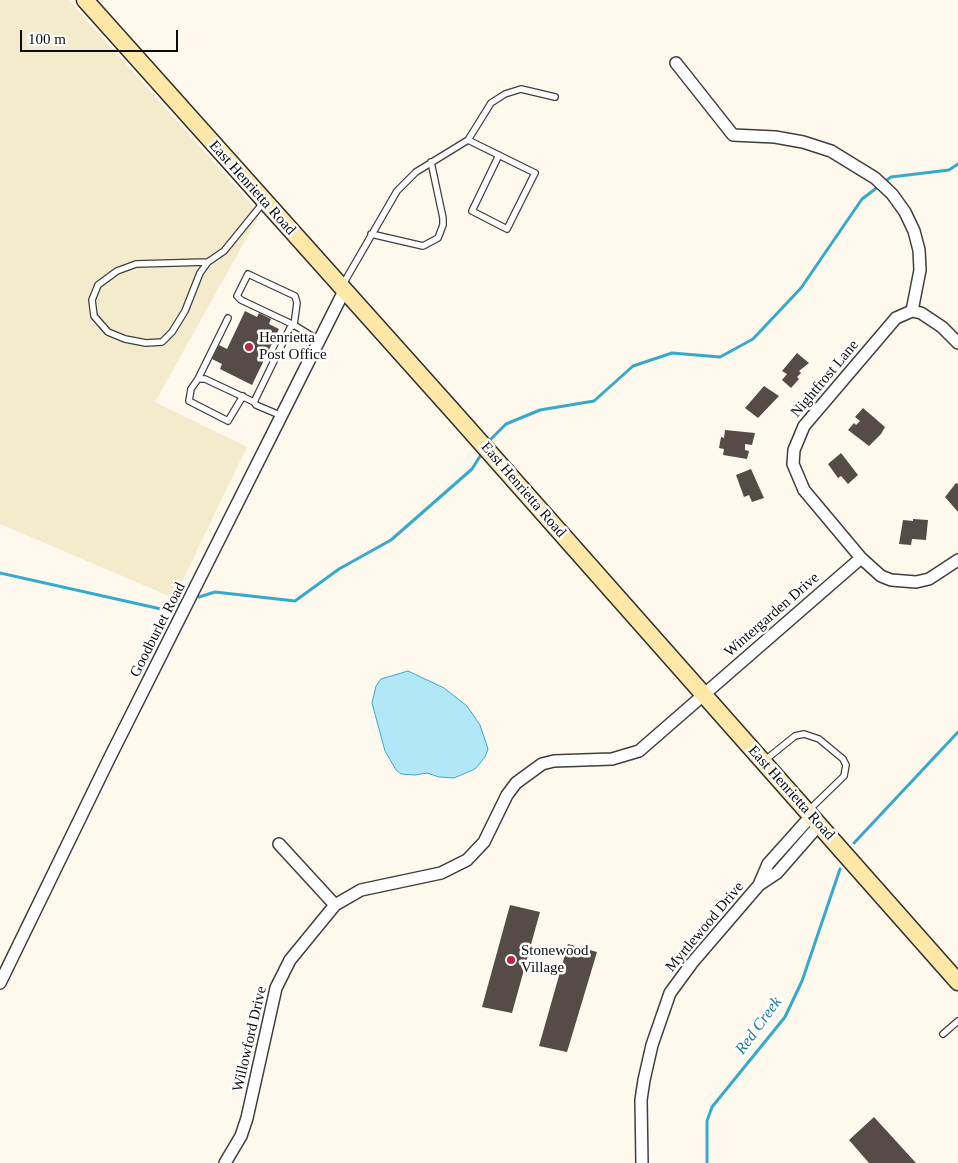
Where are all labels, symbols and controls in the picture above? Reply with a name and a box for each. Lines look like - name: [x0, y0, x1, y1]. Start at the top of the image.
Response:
- scale bar: [22, 20, 180, 52]
- text: 100 m: [28, 31, 66, 47]
- street label: East Henrietta Road: [205, 137, 299, 239]
- place label: Henrietta Post Office: [259, 329, 327, 364]
- street label: Nightfrost Lane: [787, 337, 863, 421]
- marker: Henrietta Post Office: [243, 341, 255, 353]
- street label: East Henrietta Road: [477, 439, 569, 541]
- street label: Wintergarden Drive: [721, 569, 823, 661]
- street label: Goodburlet Road: [126, 580, 190, 680]
- street label: East Henrietta Road: [744, 742, 838, 844]
- street label: Myrtlewood Drive: [662, 878, 748, 976]
- place label: Stonewood Village: [521, 942, 588, 977]
- marker: Stonewood Village: [505, 954, 517, 966]
- street label: Willowford Drive: [229, 985, 271, 1093]
- water label: Red Creek: [732, 993, 786, 1059]

